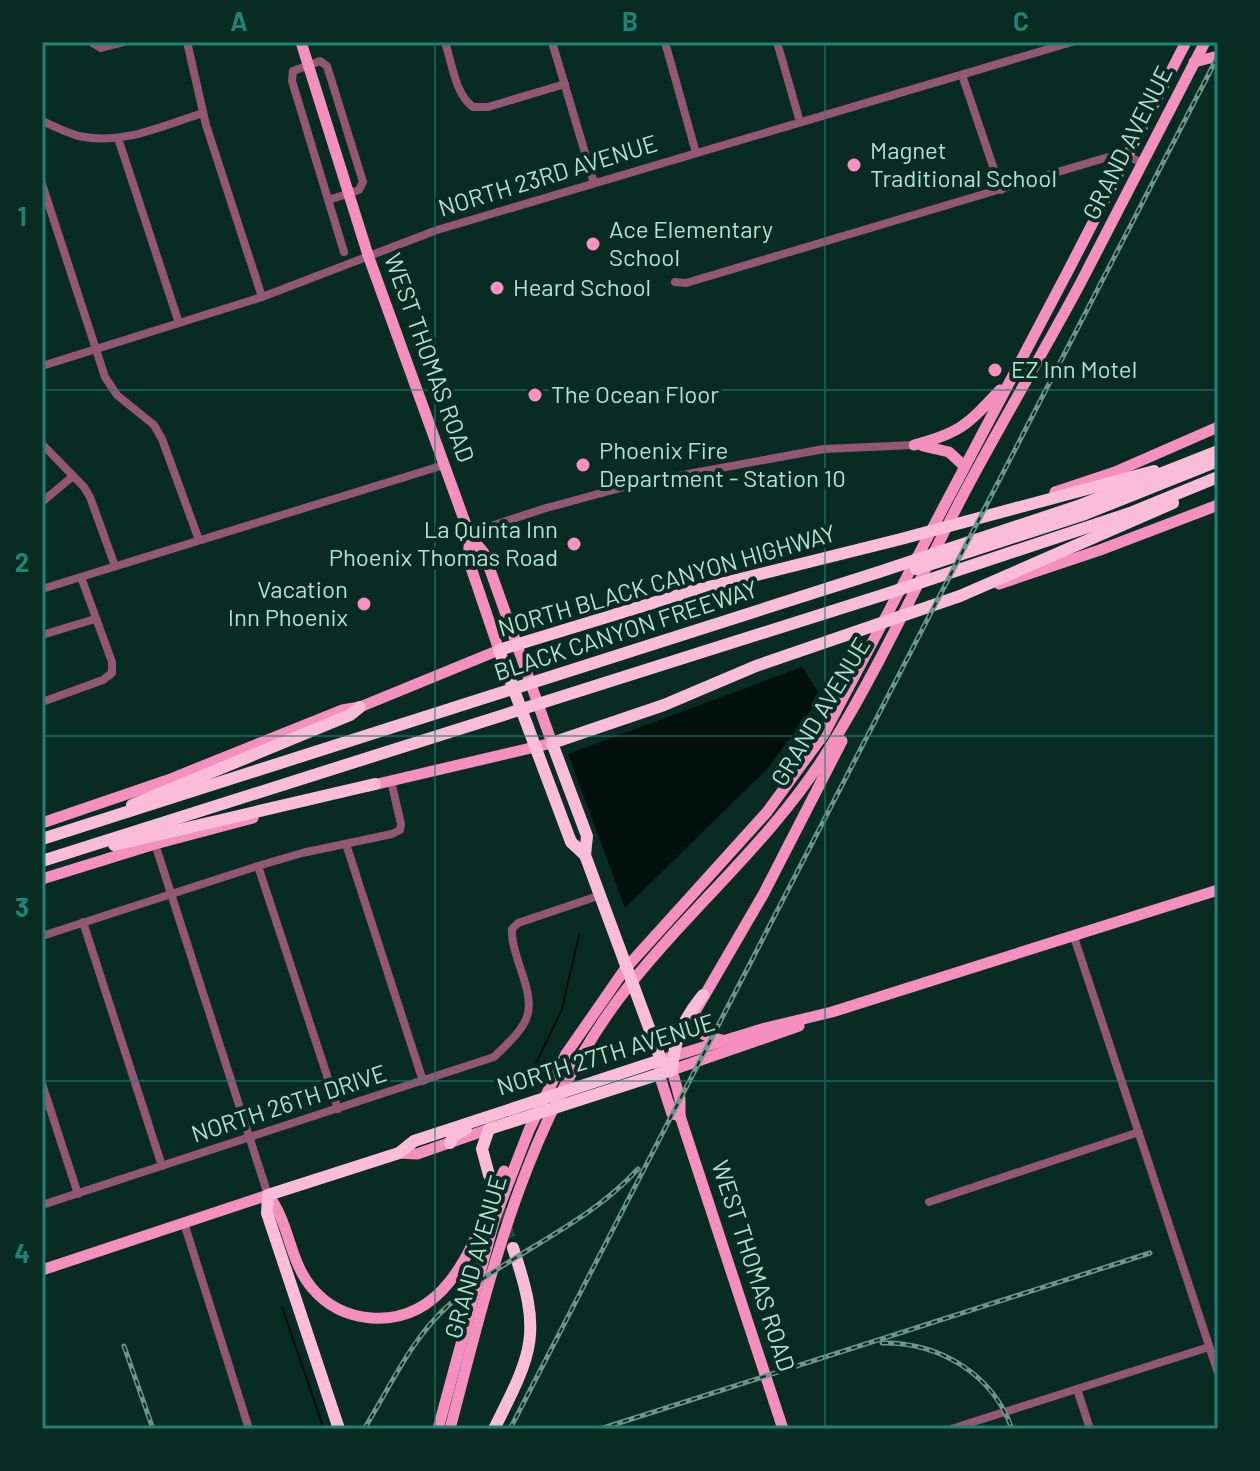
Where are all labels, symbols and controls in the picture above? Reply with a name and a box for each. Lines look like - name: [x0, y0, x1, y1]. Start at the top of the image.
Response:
- text: A: [230, 5, 248, 36]
- text: B: [622, 5, 638, 36]
- text: C: [1013, 5, 1029, 36]
- street label: GRAND AVENUE: [1076, 61, 1178, 224]
- street label: NORTH 23RD AVENUE: [435, 127, 661, 222]
- place label: Magnet Traditional School: [870, 135, 1057, 192]
- marker: Magnet Traditional School: [845, 156, 863, 174]
- text: 1: [17, 200, 27, 231]
- place label: Ace Elementary School: [609, 214, 773, 271]
- marker: Ace Elementary School: [584, 235, 602, 253]
- street label: WEST THOMAS ROAD: [379, 249, 482, 466]
- place label: Heard School: [513, 272, 651, 301]
- marker: Heard School: [488, 279, 506, 297]
- place label: EZ Inn Motel: [1011, 354, 1137, 383]
- marker: EZ Inn Motel: [986, 361, 1004, 379]
- place label: The Ocean Floor: [551, 379, 719, 408]
- marker: The Ocean Floor: [526, 386, 544, 404]
- place label: Phoenix Fire Department - Station 10: [599, 435, 846, 492]
- marker: Phoenix Fire Department - Station 10: [574, 456, 592, 474]
- place label: La Quinta Inn Phoenix Thomas Road: [329, 514, 558, 571]
- street label: NORTH BLACK CANYON HIGHWAY: [494, 517, 839, 642]
- marker: La Quinta Inn Phoenix Thomas Road: [565, 535, 583, 553]
- text: 2: [15, 546, 29, 577]
- street label: BLACK CANYON FREEWAY: [490, 573, 761, 686]
- place label: Vacation Inn Phoenix: [228, 574, 348, 631]
- marker: Vacation Inn Phoenix: [355, 595, 373, 613]
- street label: GRAND AVENUE: [764, 632, 876, 791]
- text: 3: [15, 891, 29, 922]
- street label: NORTH 27TH AVENUE: [493, 1007, 718, 1101]
- street label: NORTH 26TH DRIVE: [187, 1057, 390, 1148]
- street label: WEST THOMAS ROAD: [707, 1156, 802, 1375]
- street label: GRAND AVENUE: [437, 1172, 512, 1342]
- text: 4: [14, 1237, 30, 1268]

